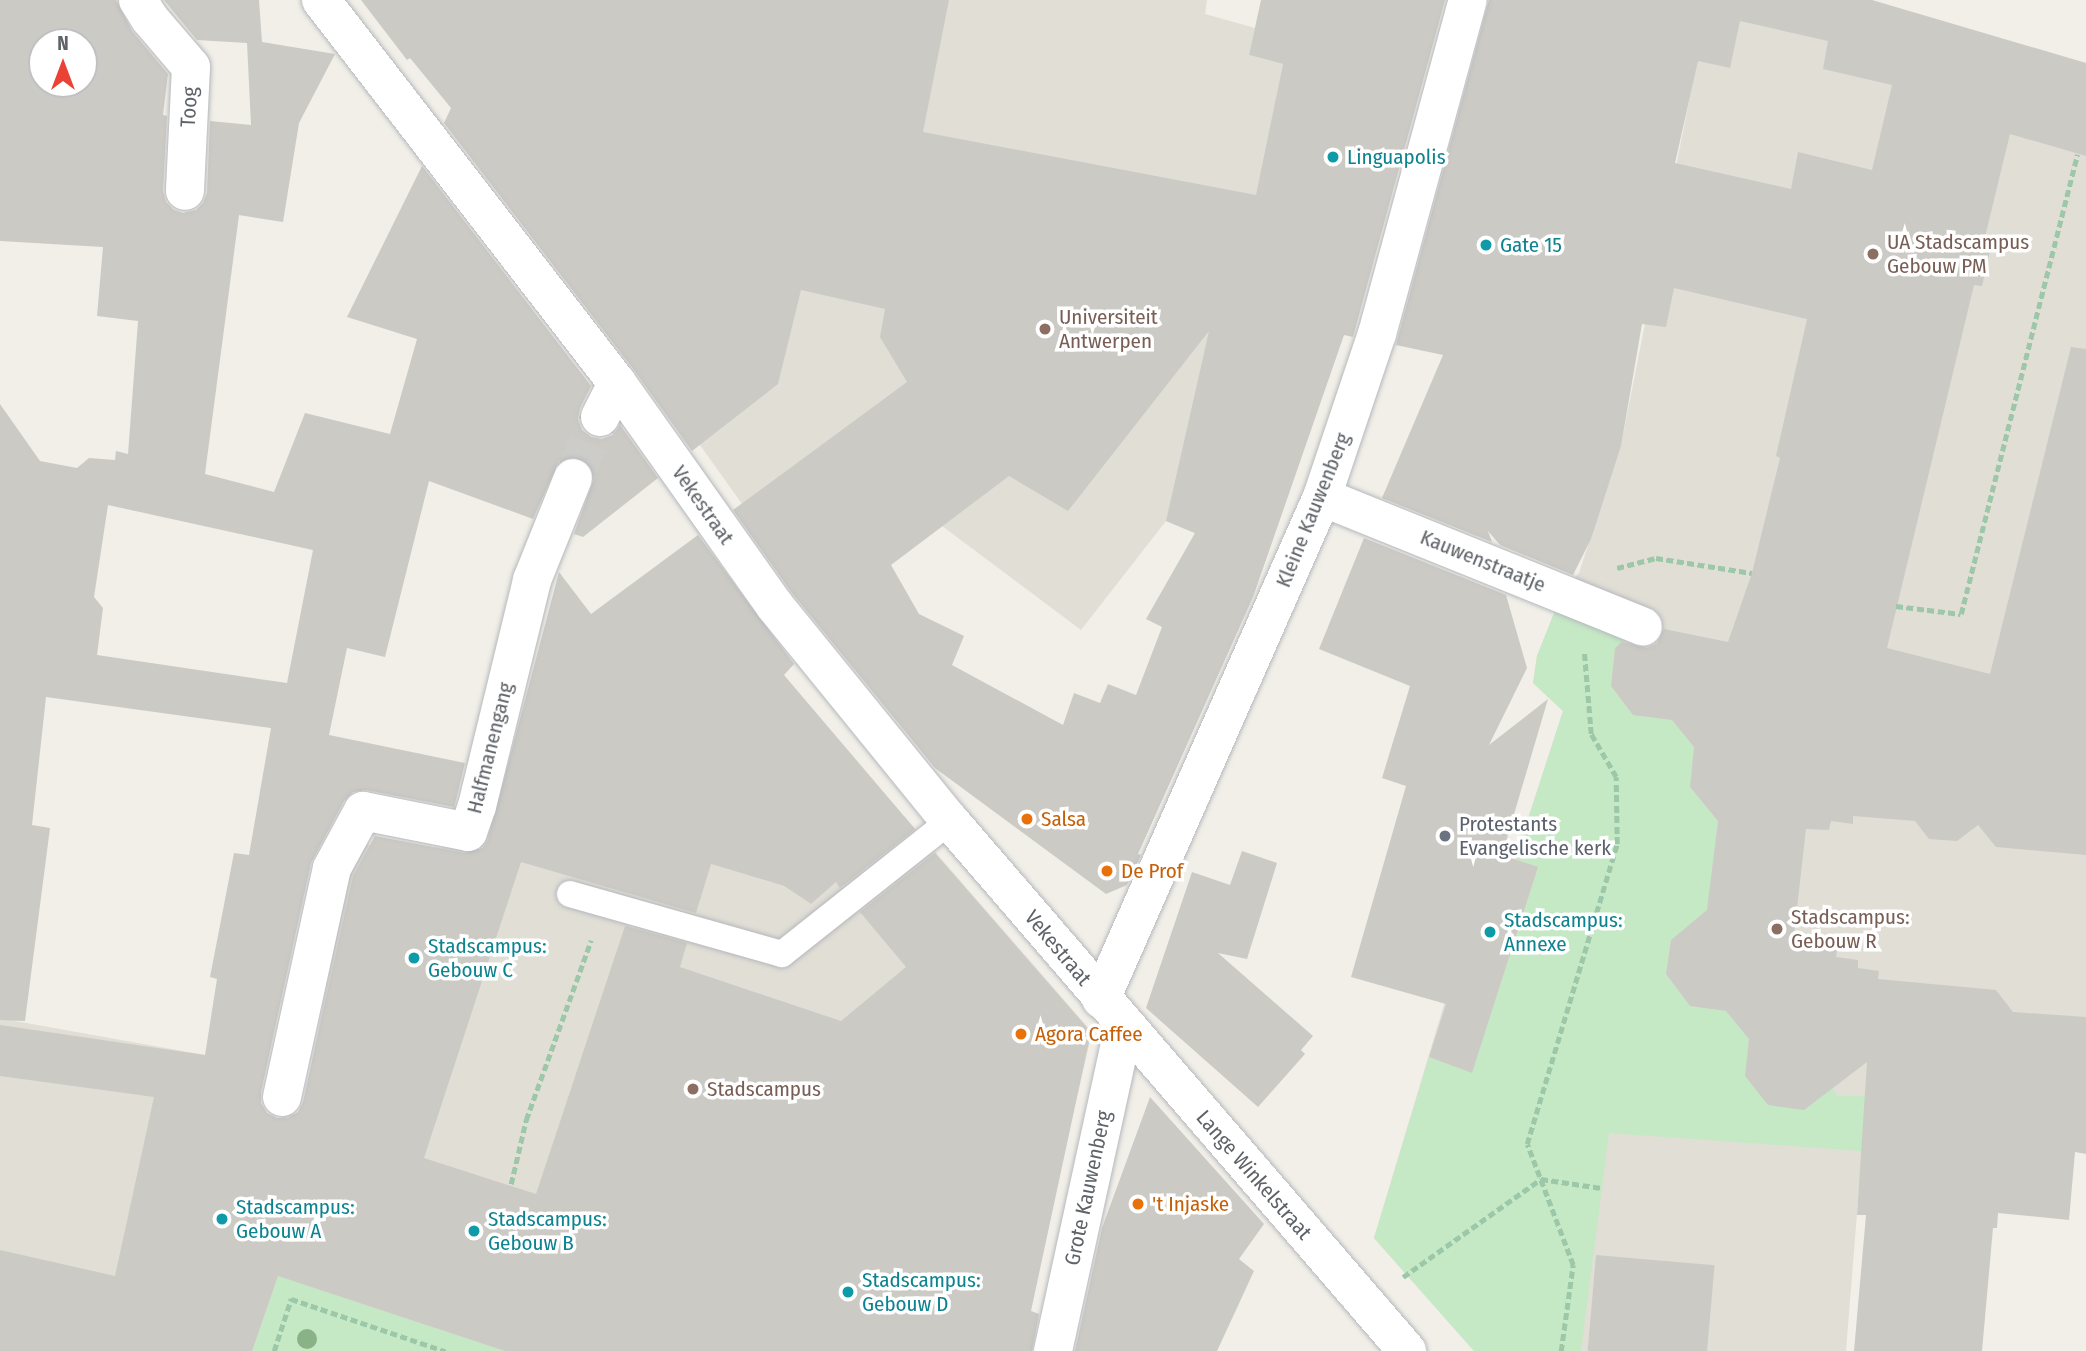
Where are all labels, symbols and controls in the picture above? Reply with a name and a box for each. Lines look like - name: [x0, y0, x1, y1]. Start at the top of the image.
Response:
- north arrow: [28, 28, 98, 98]
- text: N: [57, 32, 69, 55]
- street label: Toog: [175, 86, 203, 128]
- place label: Linguapolis: [1347, 144, 1446, 170]
- marker: Linguapolis: [1325, 149, 1341, 165]
- place label: UA Stadscampus Gebouw PM: [1887, 229, 2029, 279]
- place label: Gate 15: [1500, 232, 1562, 258]
- marker: Gate 15: [1478, 237, 1494, 253]
- marker: UA Stadscampus Gebouw PM: [1865, 246, 1881, 262]
- place label: Universiteit Antwerpen: [1059, 304, 1158, 354]
- marker: Universiteit Antwerpen: [1037, 321, 1053, 337]
- street label: Kleine Kauwenberg: [1271, 429, 1355, 591]
- street label: Vekestraat: [667, 461, 739, 549]
- street label: Kauwenstraatje: [1417, 524, 1549, 598]
- street label: Halfmanengang: [462, 680, 518, 816]
- place label: Salsa: [1041, 806, 1086, 832]
- marker: Salsa: [1019, 811, 1035, 827]
- place label: Protestants Evangelische kerk: [1459, 811, 1611, 861]
- marker: Protestants Evangelische kerk: [1437, 828, 1453, 844]
- place label: De Prof: [1121, 858, 1183, 884]
- marker: De Prof: [1099, 863, 1115, 879]
- place label: Stadscampus: Gebouw R: [1791, 904, 1909, 954]
- street label: Vekestraat: [1019, 905, 1097, 991]
- place label: Stadscampus: Annexe: [1504, 907, 1622, 957]
- marker: Stadscampus: Gebouw R: [1769, 921, 1785, 937]
- marker: Stadscampus: Annexe: [1482, 924, 1498, 940]
- place label: Stadscampus: Gebouw C: [428, 933, 546, 983]
- marker: Stadscampus: Gebouw C: [406, 950, 422, 966]
- place label: Agora Caffee: [1035, 1021, 1143, 1047]
- marker: Agora Caffee: [1013, 1026, 1029, 1042]
- place label: Stadscampus: [707, 1076, 821, 1102]
- marker: Stadscampus: [685, 1081, 701, 1097]
- street label: Lange Winkelstraat: [1191, 1105, 1317, 1245]
- street label: Grote Kauwenberg: [1059, 1108, 1117, 1268]
- place label: 't Injaske: [1152, 1191, 1229, 1217]
- place label: Stadscampus: Gebouw A: [236, 1194, 354, 1244]
- marker: 't Injaske: [1130, 1196, 1146, 1212]
- place label: Stadscampus: Gebouw B: [488, 1206, 606, 1256]
- marker: Stadscampus: Gebouw A: [214, 1211, 230, 1227]
- marker: Stadscampus: Gebouw B: [466, 1223, 482, 1239]
- place label: Stadscampus: Gebouw D: [862, 1267, 980, 1317]
- marker: Stadscampus: Gebouw D: [840, 1284, 856, 1300]

